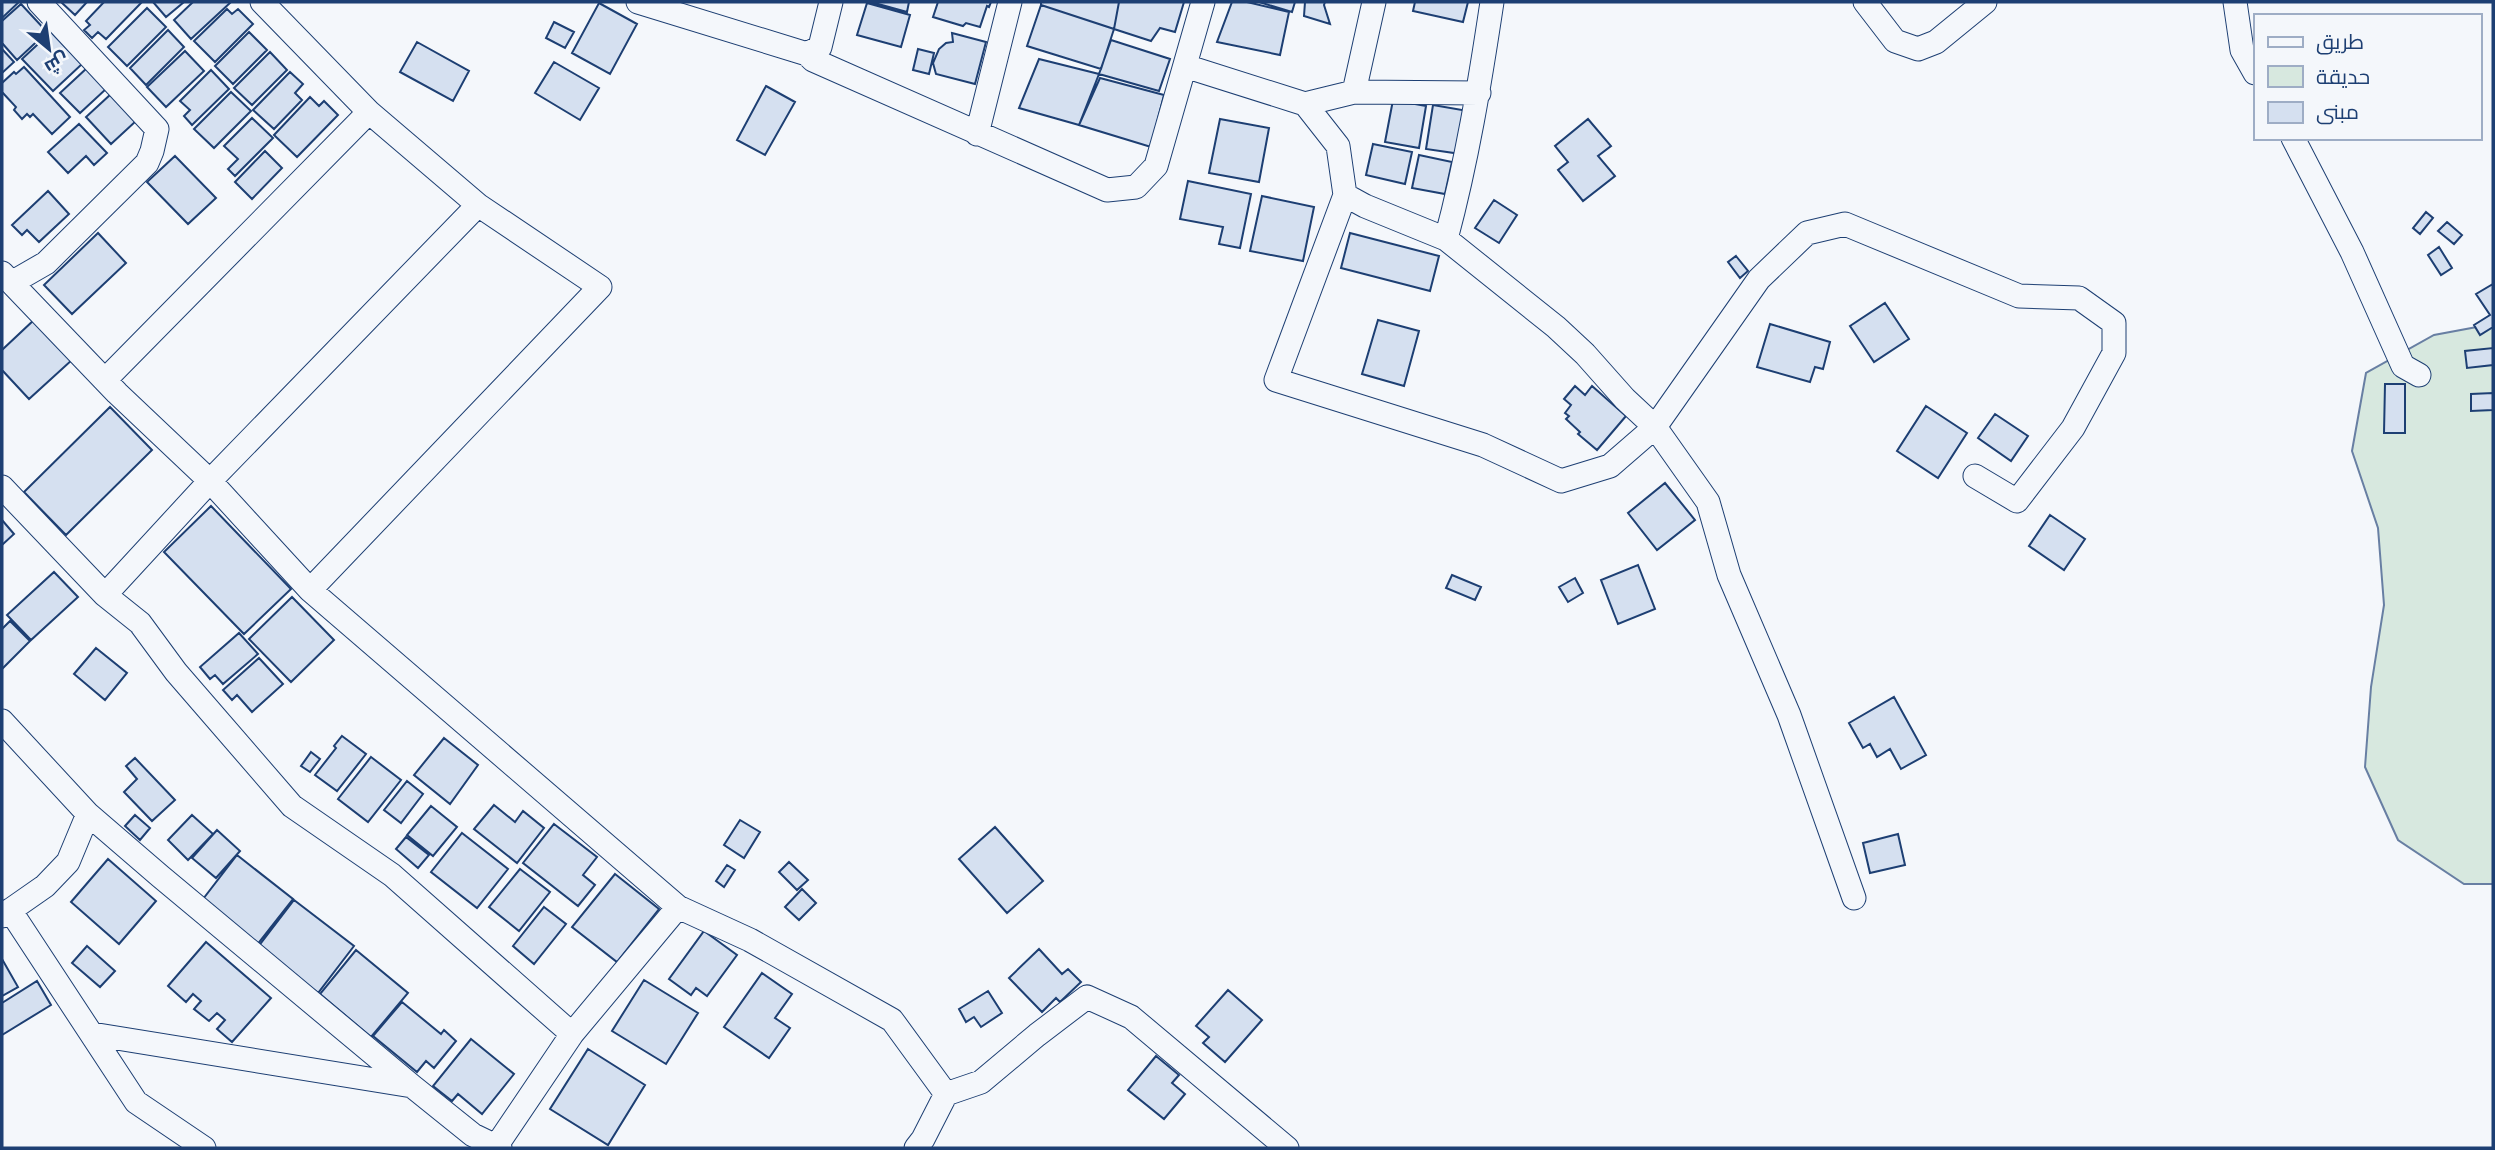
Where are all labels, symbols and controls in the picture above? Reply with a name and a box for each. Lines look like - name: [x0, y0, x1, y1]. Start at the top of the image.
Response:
- north arrow: [14, 14, 84, 84]
- legend: [2254, 14, 2481, 140]
- text: طريق: [2316, 28, 2364, 55]
- text: ش: [41, 47, 74, 80]
- text: حديقة: [2316, 63, 2370, 88]
- text: مبنى: [2316, 98, 2359, 125]

